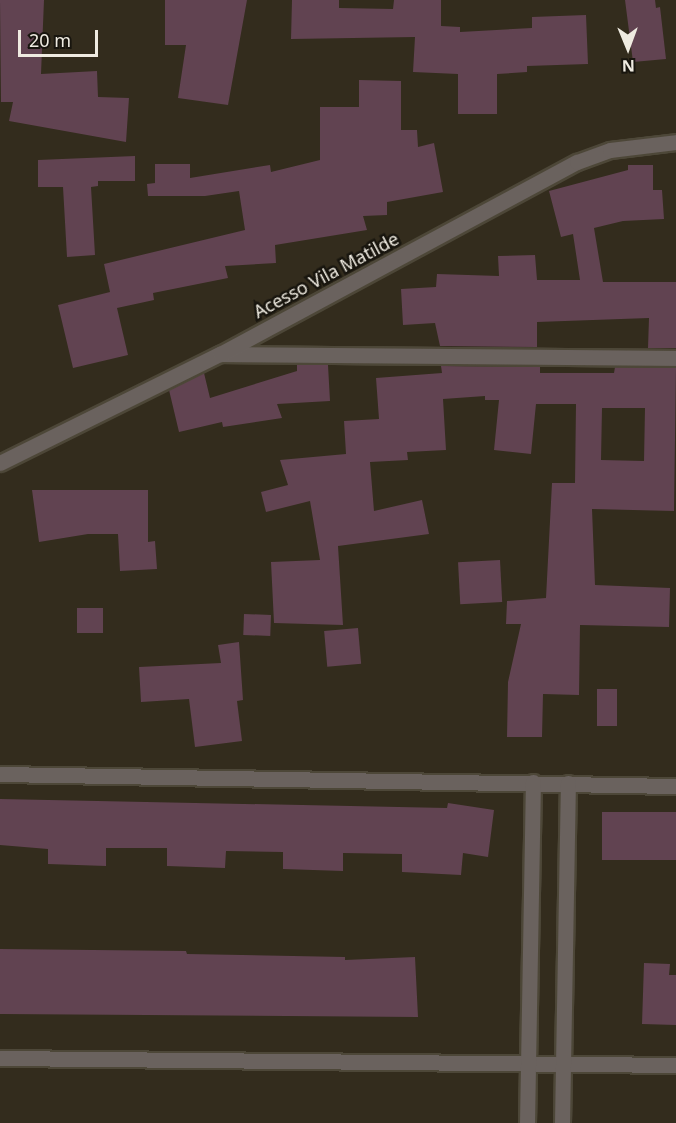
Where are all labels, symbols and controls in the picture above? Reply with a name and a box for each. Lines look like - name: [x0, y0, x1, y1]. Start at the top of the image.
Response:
- scale bar: [21, 18, 100, 56]
- north arrow: [598, 18, 658, 78]
- text: 20 m: [29, 28, 71, 52]
- text: N: [622, 55, 635, 77]
- street label: Acesso Vila Matilde: [250, 228, 402, 322]

